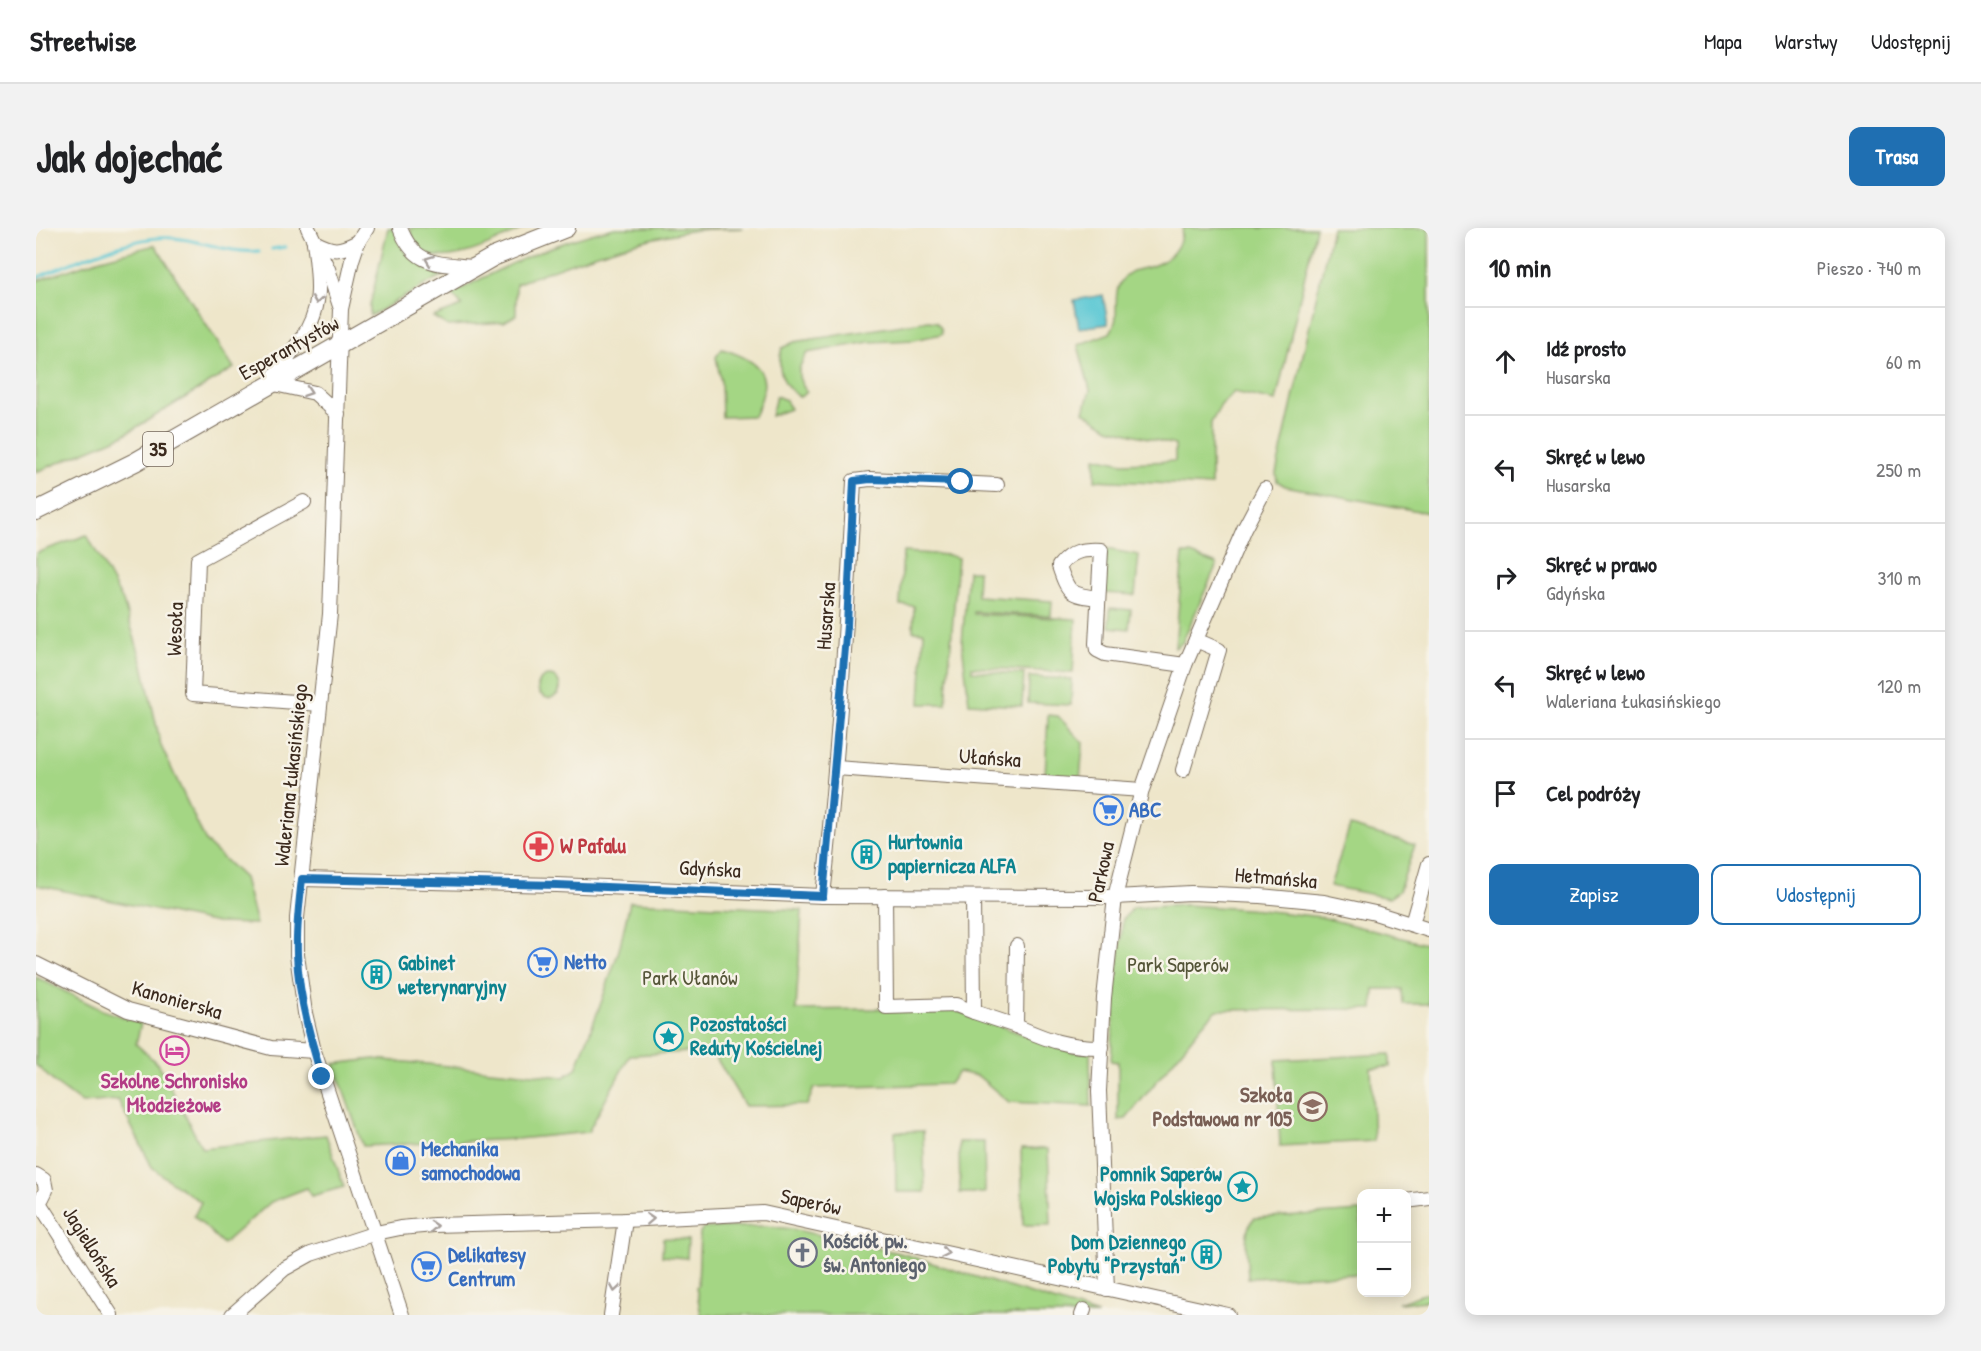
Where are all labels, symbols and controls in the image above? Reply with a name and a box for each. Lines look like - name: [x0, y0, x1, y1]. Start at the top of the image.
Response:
- text: Streetwise: [30, 22, 136, 60]
- text: Mapa: [1704, 27, 1742, 56]
- text: Warstwy: [1775, 27, 1838, 56]
- text: Udostępnij: [1871, 27, 1951, 56]
- button: Trasa: [1849, 127, 1945, 186]
- text: Jak dojechać: [36, 128, 222, 185]
- text: 10 min: [1489, 250, 1551, 285]
- text: Pieszo · 740 m: [1817, 254, 1921, 281]
- one-way arrow: [424, 255, 435, 267]
- one-way arrow: [312, 296, 324, 305]
- street label: Esperantystów: [234, 308, 344, 387]
- text: Idź prosto: [1546, 333, 1626, 363]
- icon: ahead: [1489, 345, 1522, 378]
- text: 60 m: [1886, 348, 1921, 375]
- text: Husarska: [1546, 363, 1610, 390]
- one-way arrow: [302, 385, 312, 397]
- road number: 35: [143, 432, 173, 466]
- text: Skręć w lewo: [1546, 441, 1645, 471]
- icon: left: [1489, 453, 1522, 486]
- text: 250 m: [1876, 456, 1921, 483]
- route start: [947, 468, 973, 494]
- text: Husarska: [1546, 471, 1610, 498]
- text: Skręć w prawo: [1546, 549, 1657, 579]
- icon: right: [1489, 561, 1522, 594]
- text: 310 m: [1878, 564, 1921, 591]
- text: Gdyńska: [1546, 579, 1605, 606]
- street label: Husarska: [809, 581, 842, 651]
- street label: Wesoła: [159, 601, 190, 657]
- text: Skręć w lewo: [1546, 657, 1645, 687]
- icon: left: [1489, 669, 1522, 702]
- text: 120 m: [1877, 672, 1921, 699]
- street label: Waleriana Łukasińskiego: [266, 682, 315, 868]
- text: Waleriana Łukasińskiego: [1546, 687, 1721, 714]
- street label: Ułańska: [958, 741, 1022, 774]
- icon: arrive: [1489, 777, 1522, 810]
- text: Cel podróży: [1546, 778, 1641, 808]
- supermarket icon: ABC: [1092, 794, 1124, 826]
- place label: ABC: [1129, 795, 1161, 824]
- place label: Hurtownia papiernicza ALFA: [888, 827, 1017, 881]
- pharmacy icon: W Pafalu: [523, 830, 555, 862]
- place label: W Pafalu: [560, 831, 626, 860]
- building icon: Hurtownia papiernicza ALFA: [851, 838, 883, 870]
- street label: Parkowa: [1080, 839, 1121, 905]
- street label: Gdyńska: [678, 852, 742, 885]
- street label: Hetmańska: [1234, 859, 1318, 896]
- button: Zapisz: [1489, 864, 1699, 925]
- button: Udostępnij: [1711, 864, 1921, 925]
- supermarket icon: Netto: [527, 946, 559, 978]
- place label: Netto: [564, 947, 607, 976]
- place label: Gabinet weterynaryjny: [398, 948, 507, 1002]
- park label: Park Saperów: [1127, 950, 1229, 979]
- building icon: Gabinet weterynaryjny: [361, 959, 393, 991]
- park label: Park Ułanów: [642, 963, 738, 992]
- street label: Kanonierska: [129, 973, 226, 1026]
- place label: Pozostałości Reduty Kościelnej: [690, 1009, 823, 1063]
- place icon: Pozostałości Reduty Kościelnej: [653, 1020, 685, 1052]
- hotel icon: Szkolne Schronisko Młodzieżowe: [158, 1034, 190, 1066]
- route end: [308, 1063, 334, 1089]
- place label: Szkolne Schronisko Młodzieżowe: [101, 1066, 248, 1119]
- place label: Szkoła Podstawowa nr 105: [1152, 1080, 1293, 1133]
- school or university icon: Szkoła Podstawowa nr 105: [1297, 1091, 1329, 1123]
- place label: Mechanika samochodowa: [421, 1134, 521, 1187]
- shop icon: Mechanika samochodowa: [384, 1145, 416, 1177]
- place label: Pomnik Saperów Wojska Polskiego: [1094, 1159, 1223, 1213]
- place icon: Pomnik Saperów Wojska Polskiego: [1227, 1170, 1259, 1202]
- street label: Saperów: [778, 1181, 844, 1222]
- map controls: [1357, 1189, 1411, 1297]
- button: +: [1357, 1189, 1411, 1243]
- street label: Jagiellońska: [56, 1201, 129, 1293]
- one-way arrow: [645, 1213, 654, 1226]
- one-way arrow: [430, 1219, 439, 1232]
- place label: Kościół pw. św. Antoniego: [823, 1226, 926, 1280]
- place label: Dom Dziennego Pobytu "Przystań": [1048, 1227, 1187, 1281]
- church icon: Kościół pw. św. Antoniego: [786, 1237, 818, 1269]
- building icon: Dom Dziennego Pobytu "Przystań": [1191, 1238, 1223, 1270]
- place label: Delikatesy Centrum: [448, 1240, 526, 1293]
- button: −: [1357, 1243, 1411, 1297]
- one-way arrow: [940, 1246, 950, 1259]
- supermarket icon: Delikatesy Centrum: [411, 1251, 443, 1283]
- one-way arrow: [609, 1284, 621, 1293]

